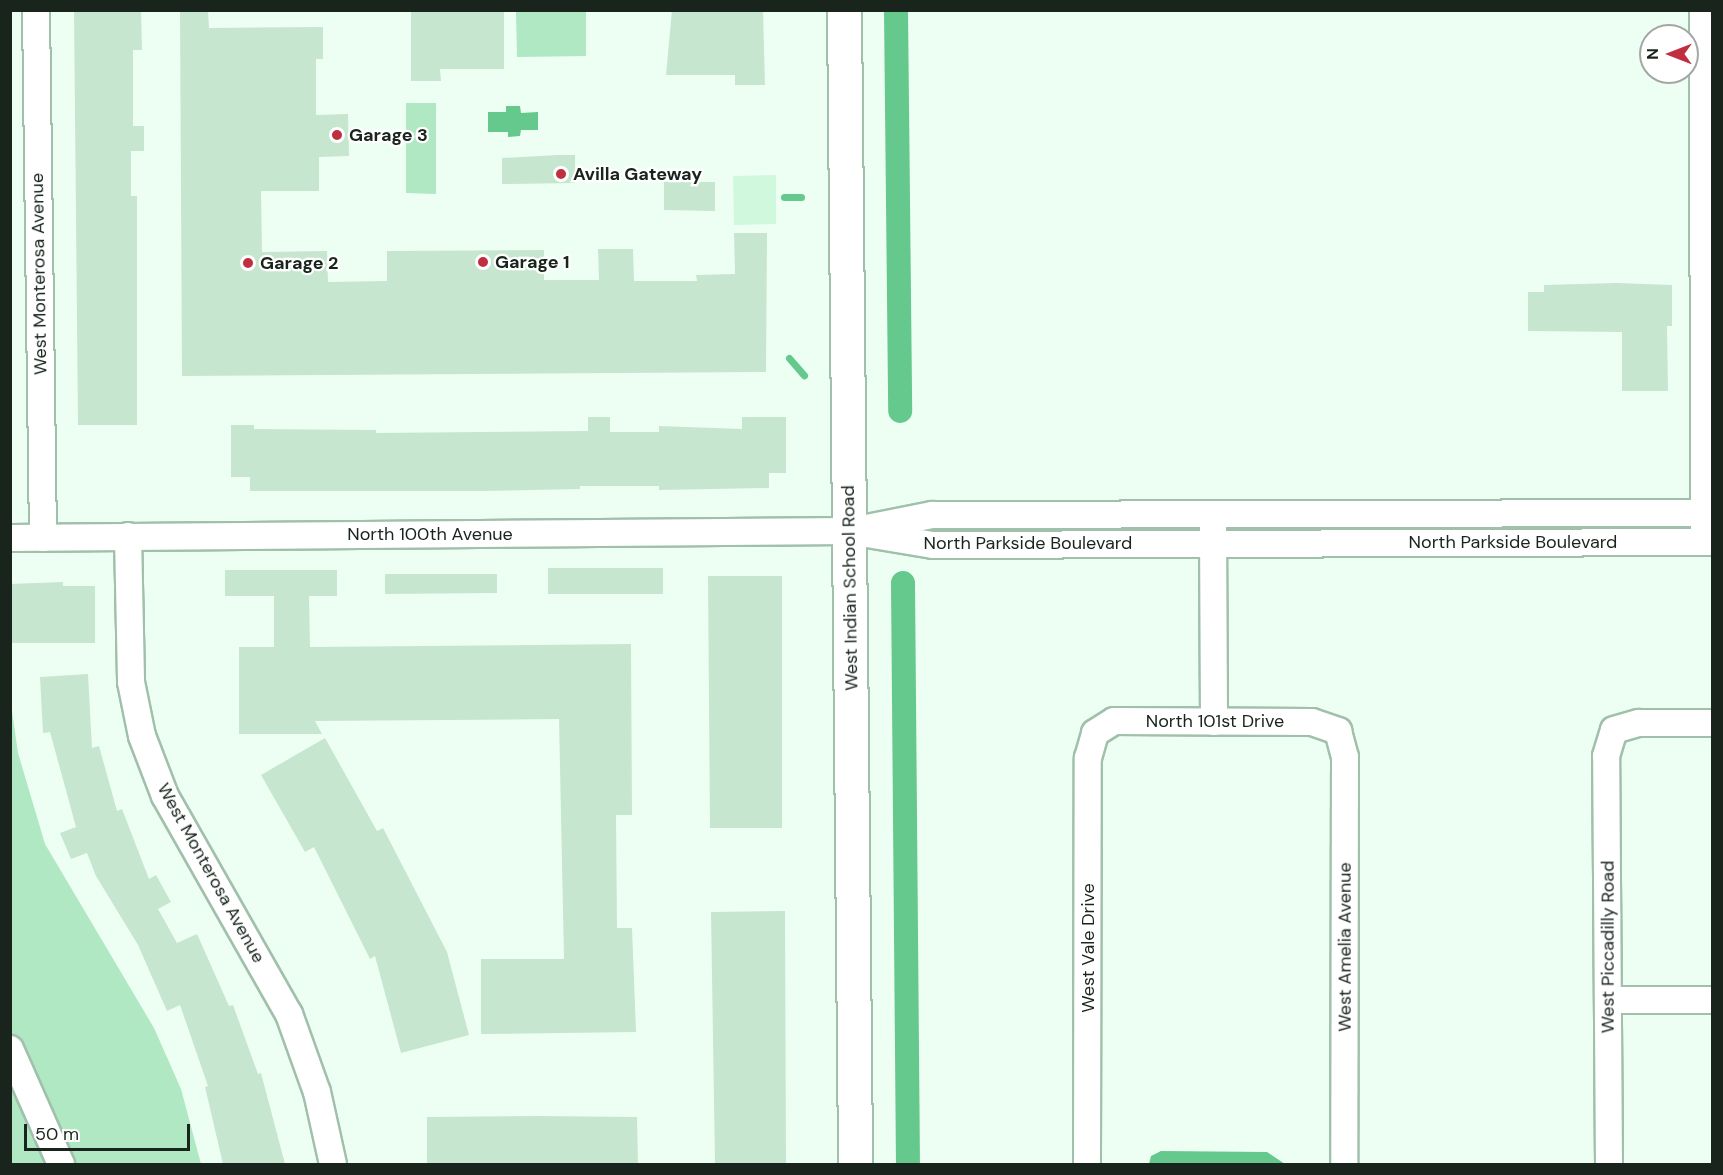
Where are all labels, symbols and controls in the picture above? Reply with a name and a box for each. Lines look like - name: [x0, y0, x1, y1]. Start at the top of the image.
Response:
- north arrow: [1639, 24, 1699, 84]
- text: N: [1642, 48, 1663, 60]
- place label: Garage 3: [349, 124, 428, 146]
- marker: Garage 3: [330, 128, 344, 142]
- place label: Avilla Gateway: [573, 163, 702, 185]
- marker: Avilla Gateway: [554, 167, 568, 181]
- street label: West Monterosa Avenue: [26, 173, 52, 375]
- place label: Garage 1: [495, 251, 569, 273]
- place label: Garage 2: [260, 252, 338, 274]
- marker: Garage 1: [476, 255, 490, 269]
- marker: Garage 2: [241, 256, 255, 270]
- street label: West Indian School Road: [837, 485, 863, 691]
- street label: North 100th Avenue: [347, 523, 513, 545]
- street label: North Parkside Boulevard: [1409, 531, 1617, 553]
- street label: North Parkside Boulevard: [924, 532, 1132, 554]
- street label: North 101st Drive: [1146, 710, 1284, 732]
- street label: West Monterosa Avenue: [153, 779, 269, 967]
- street label: West Piccadilly Road: [1597, 861, 1619, 1033]
- street label: West Amelia Avenue: [1334, 862, 1356, 1032]
- street label: West Vale Drive: [1077, 883, 1099, 1013]
- scale bar: [27, 1112, 194, 1150]
- text: 50 m: [35, 1122, 79, 1146]

